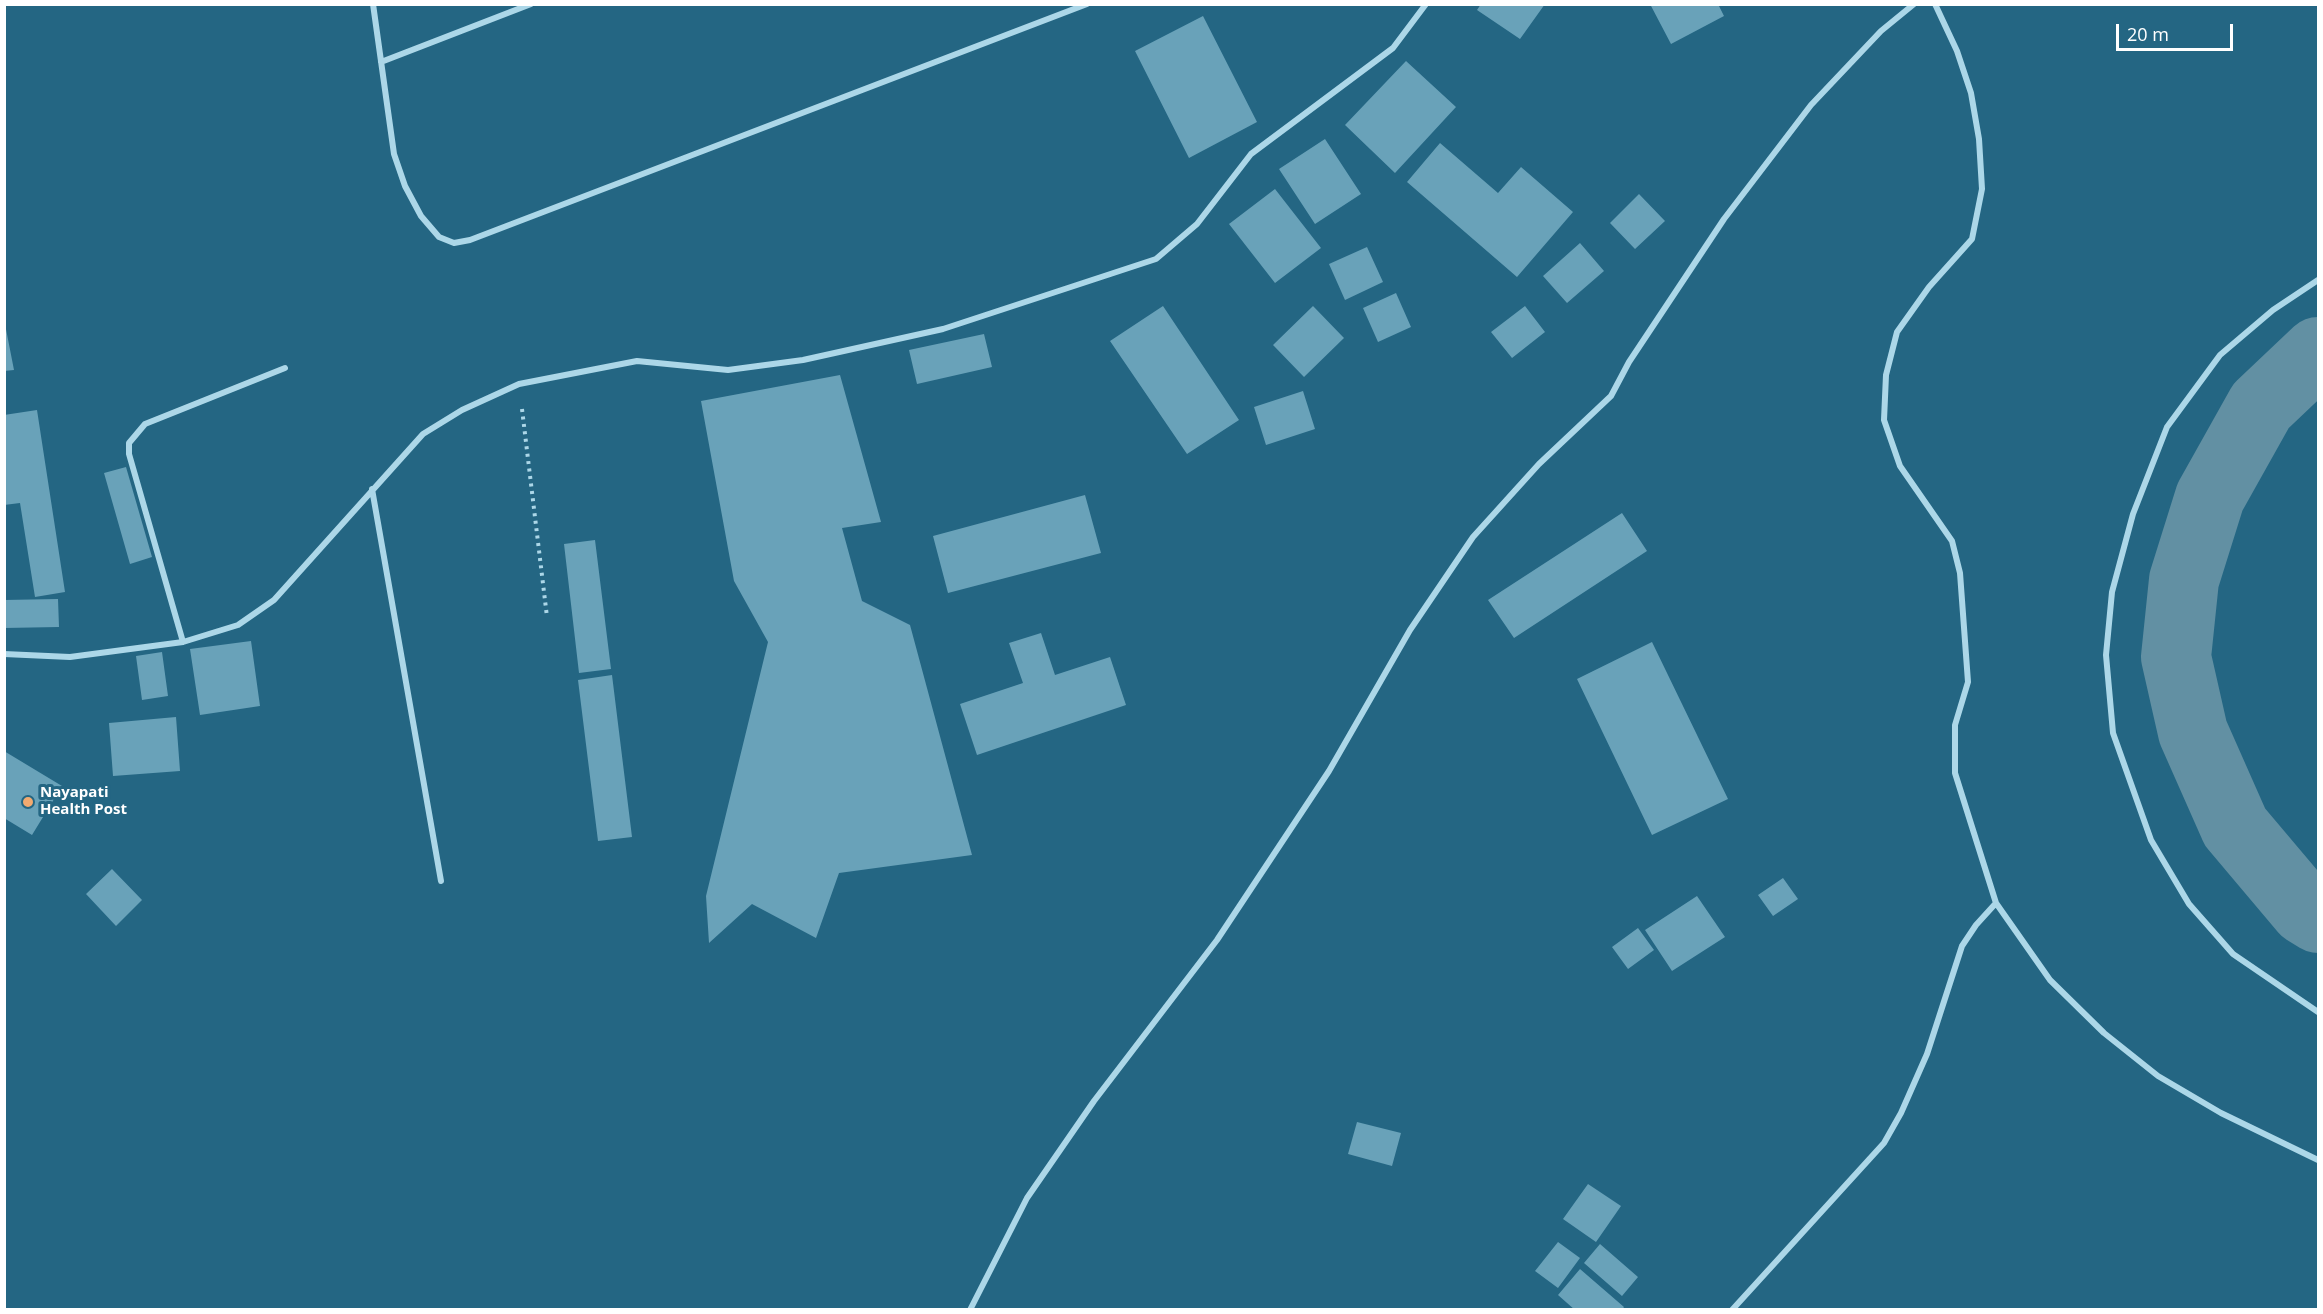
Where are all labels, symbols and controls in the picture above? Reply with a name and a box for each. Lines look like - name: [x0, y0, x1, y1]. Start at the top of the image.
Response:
- scale bar: [2119, 12, 2236, 50]
- text: 20 m: [2127, 22, 2169, 46]
- place label: Nayapati Health Post: [40, 784, 127, 819]
- marker: Nayapati Health Post: [21, 795, 35, 809]

